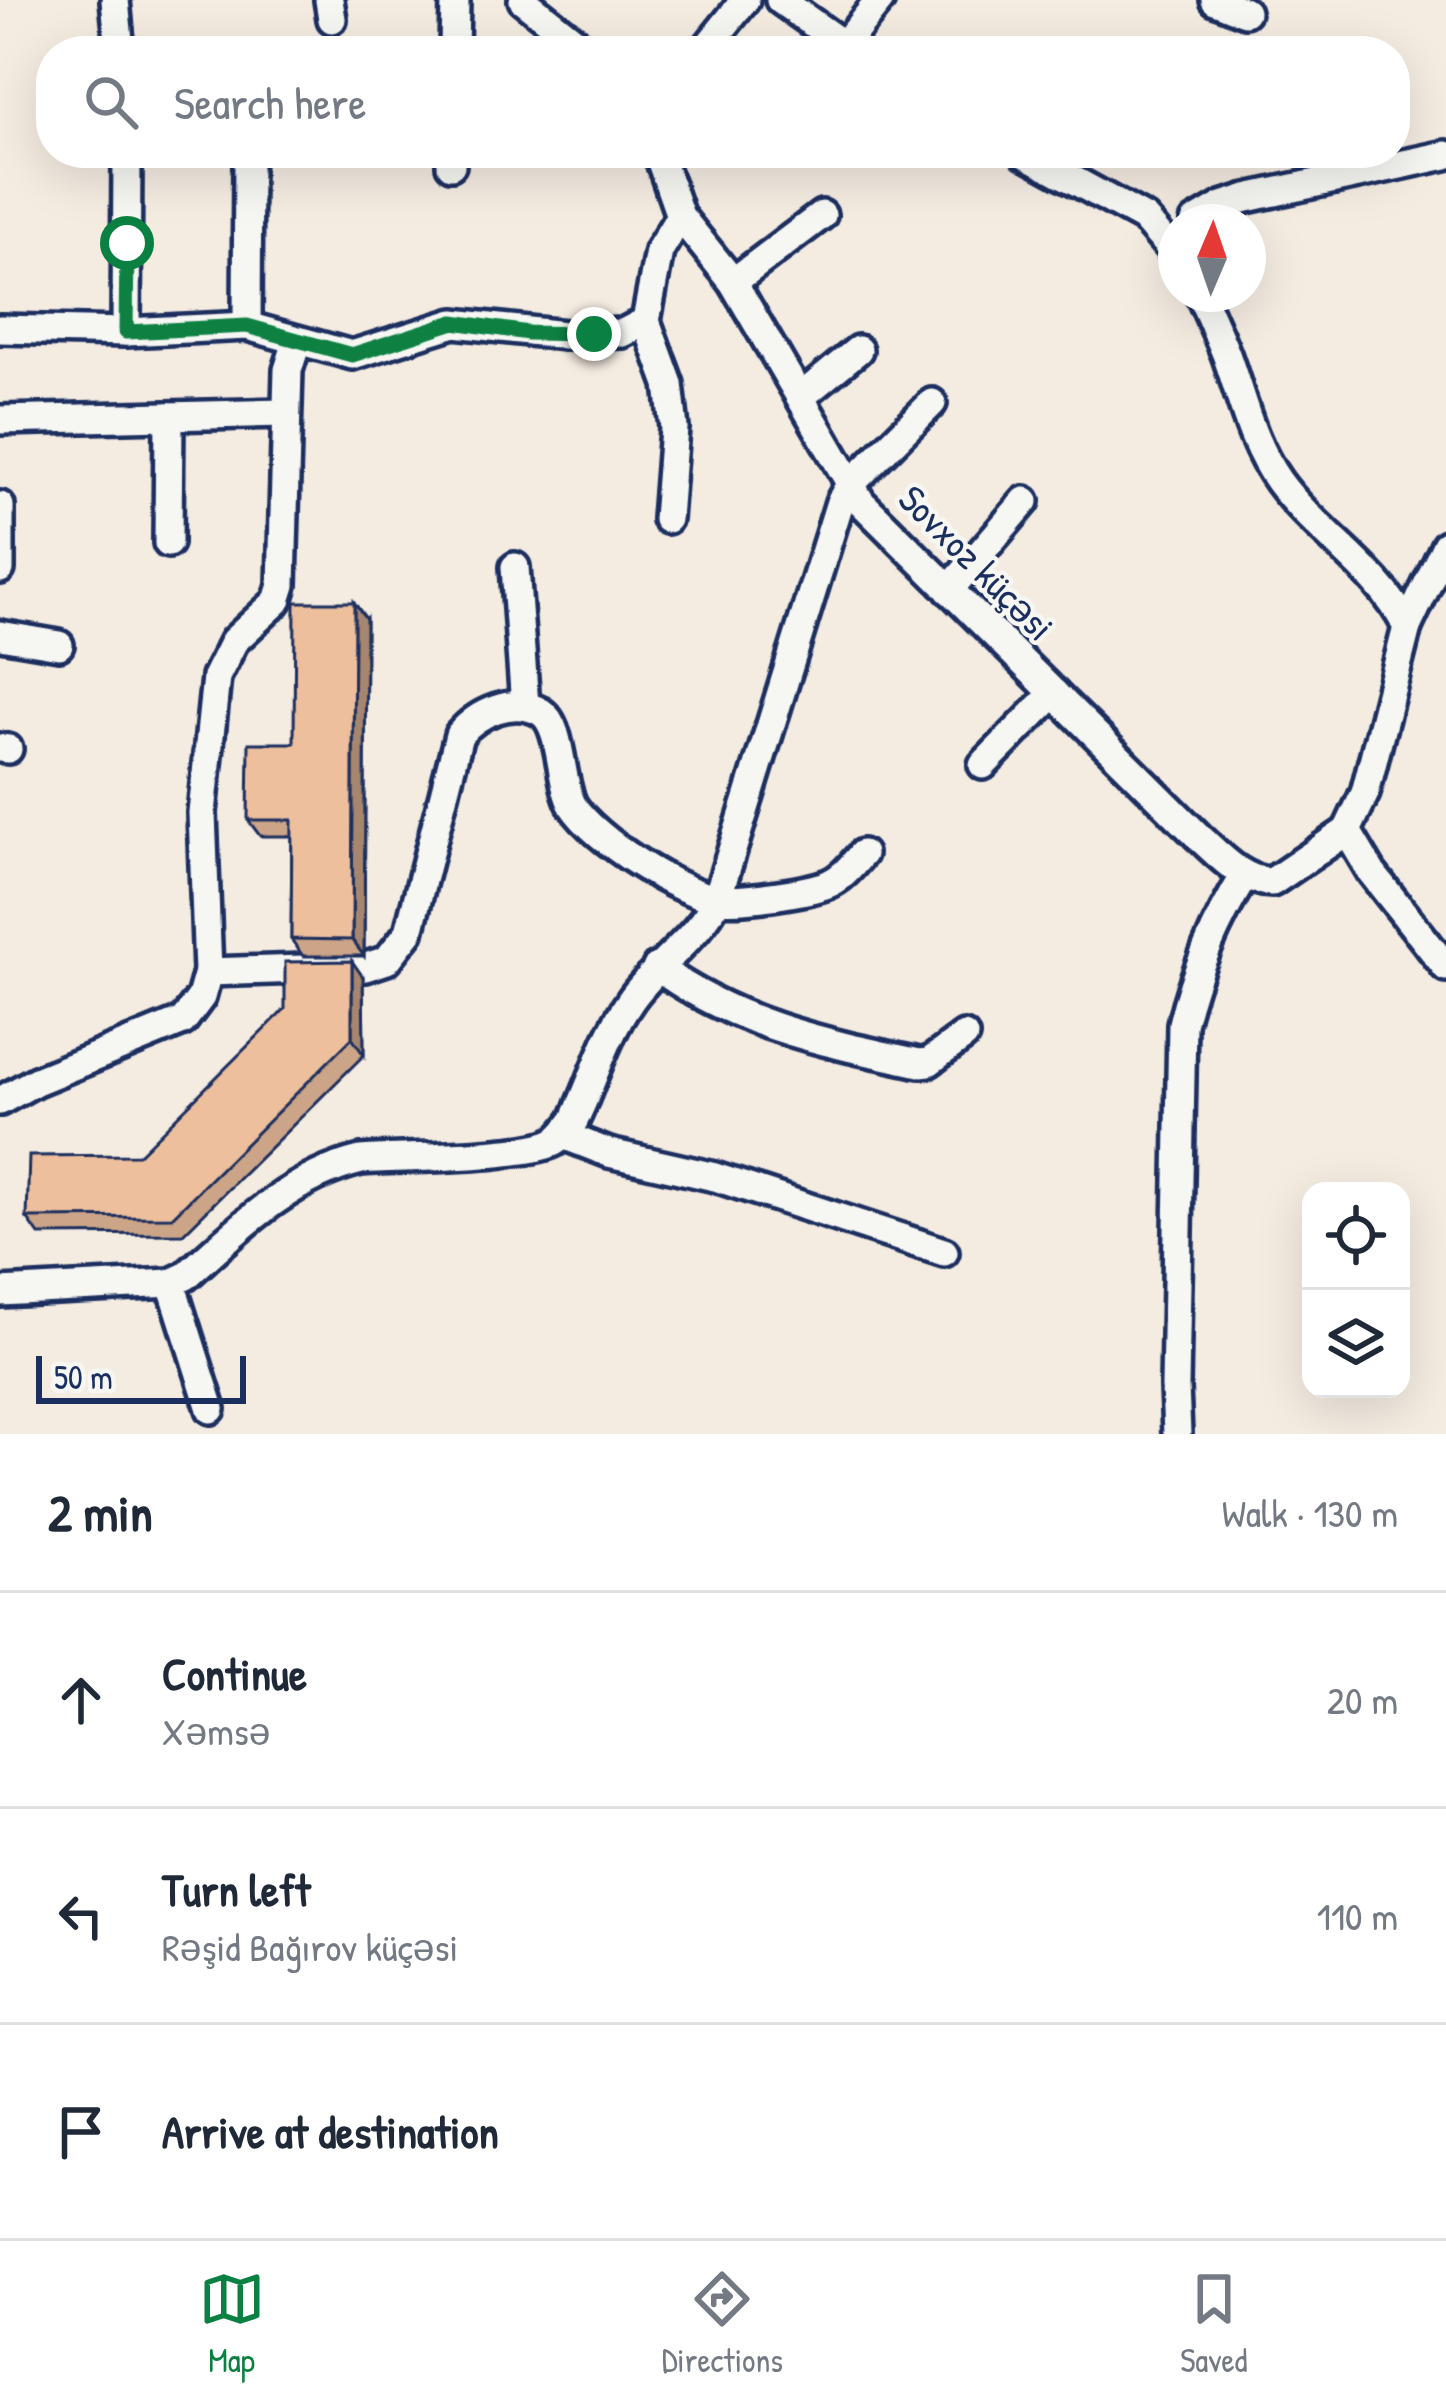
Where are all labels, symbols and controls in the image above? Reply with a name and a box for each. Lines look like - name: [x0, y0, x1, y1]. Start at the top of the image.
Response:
- search box: [36, 36, 1410, 168]
- icon: search: [78, 69, 144, 135]
- text: Search here: [174, 72, 366, 133]
- north arrow: [1158, 204, 1266, 312]
- route start: [100, 216, 154, 270]
- route end: [567, 307, 621, 361]
- street label: Sovxoz küçəsi: [887, 472, 1067, 652]
- map controls: [1302, 1182, 1410, 1398]
- button: locate: [1302, 1182, 1410, 1290]
- button: layers: [1302, 1290, 1410, 1398]
- scale bar: [36, 1350, 246, 1403]
- text: 50 m: [54, 1355, 113, 1399]
- text: 2 min: [48, 1478, 153, 1547]
- text: Walk · 130 m: [1222, 1486, 1398, 1539]
- text: Continue: [162, 1643, 307, 1704]
- icon: ahead: [48, 1667, 114, 1733]
- text: 20 m: [1327, 1673, 1398, 1726]
- text: Xəmsə: [162, 1704, 270, 1757]
- text: Turn left: [162, 1859, 311, 1920]
- icon: left: [48, 1883, 114, 1949]
- text: 110 m: [1317, 1889, 1398, 1942]
- text: Rəşid Bağırov küçəsi: [162, 1920, 458, 1973]
- icon: arrive: [48, 2099, 114, 2165]
- text: Arrive at destination: [162, 2101, 499, 2162]
- tab: Map: [199, 2266, 265, 2382]
- tab: Directions: [662, 2266, 783, 2382]
- tab: Saved: [1180, 2266, 1247, 2382]

